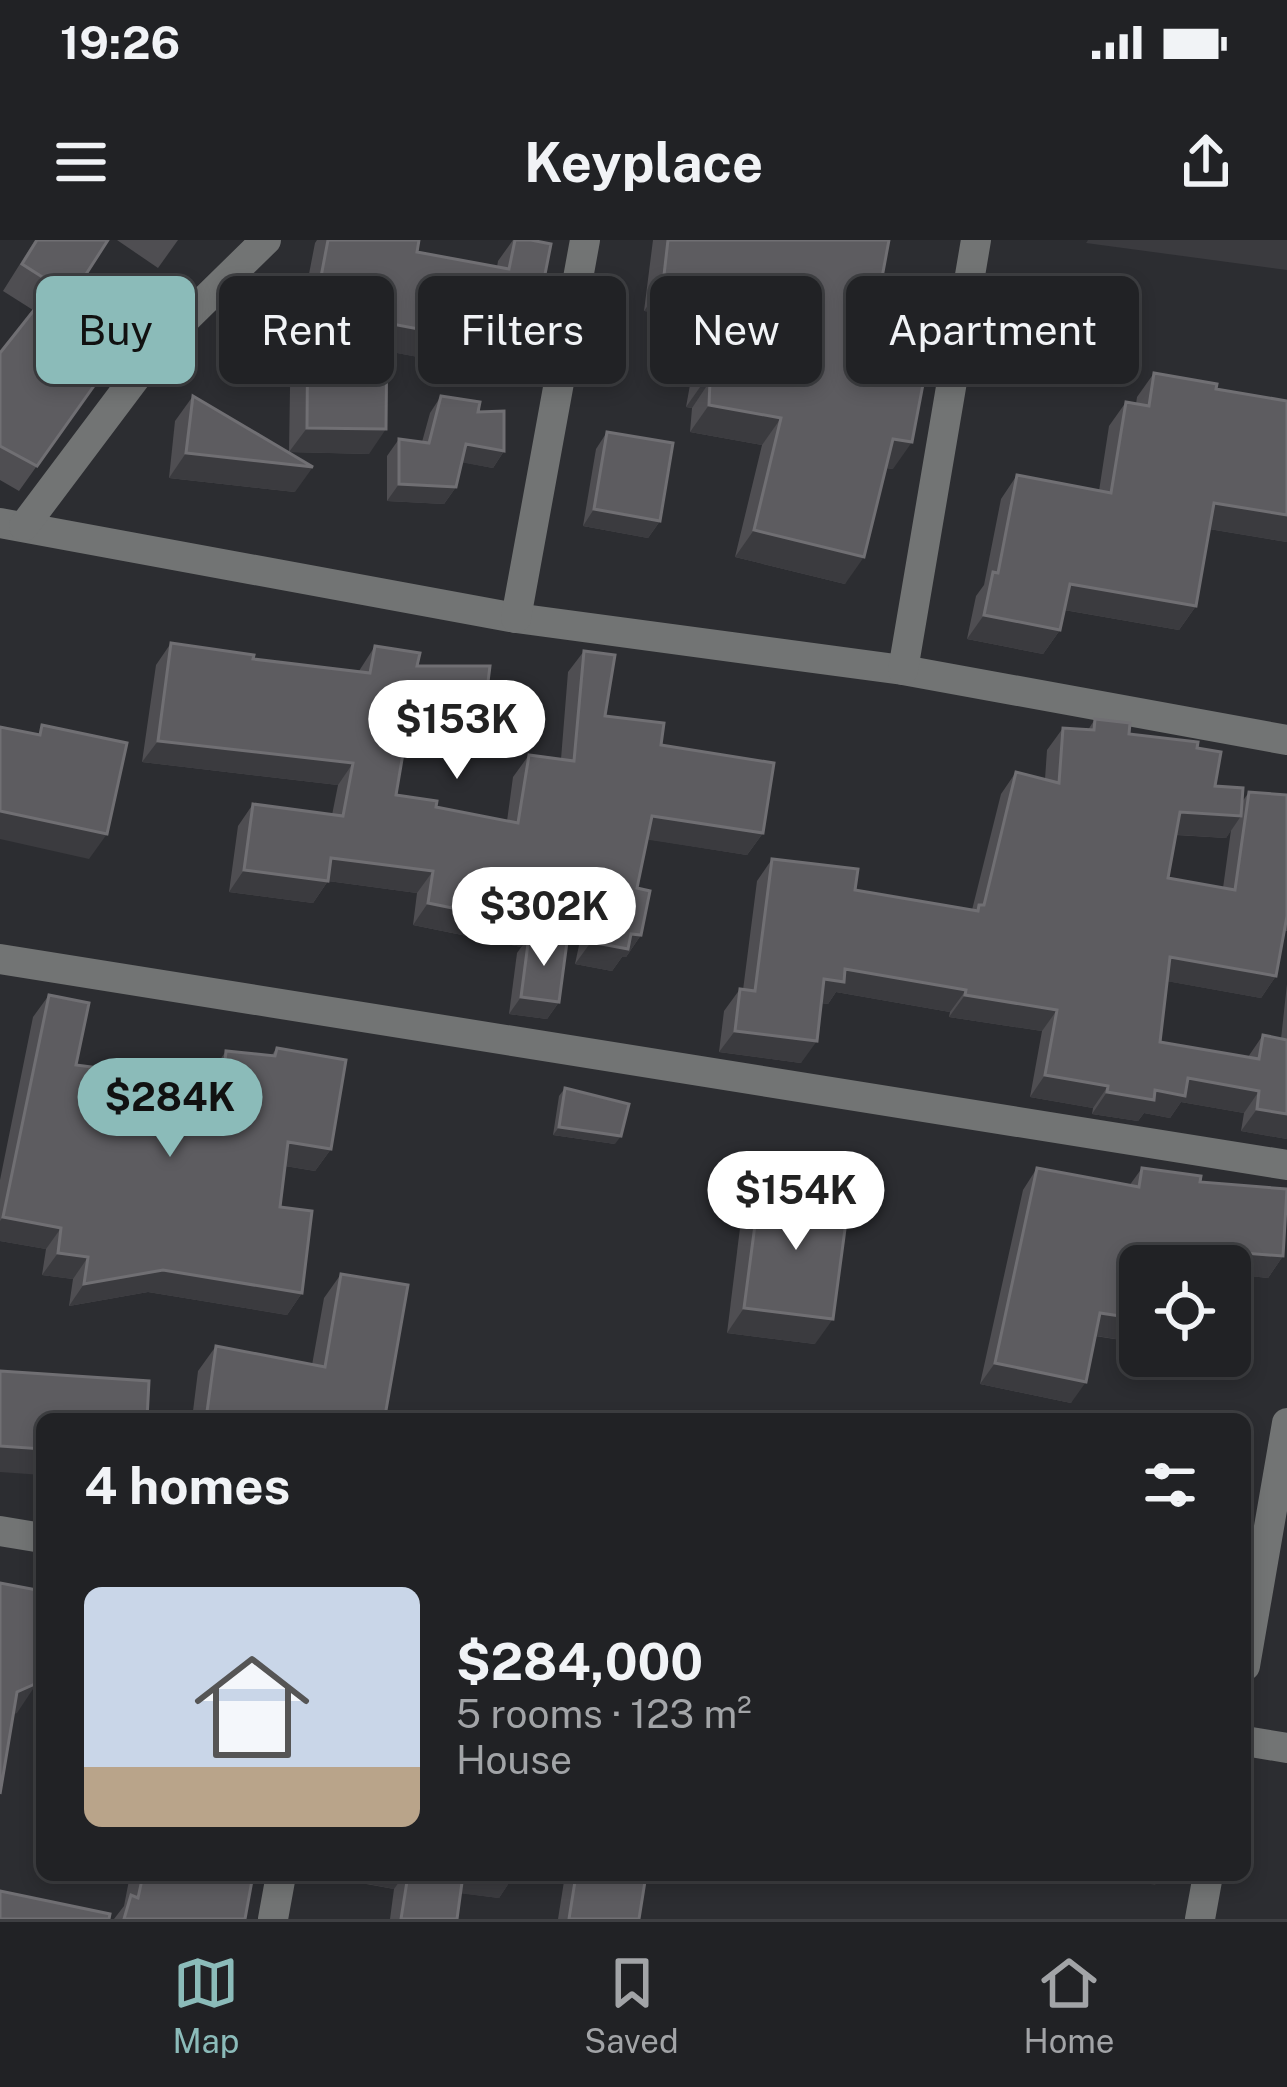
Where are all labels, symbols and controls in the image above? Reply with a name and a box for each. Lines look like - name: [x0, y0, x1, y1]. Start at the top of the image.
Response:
- text: 19:26: [60, 16, 180, 69]
- icon: menu: [48, 129, 114, 195]
- icon: share: [1173, 129, 1239, 195]
- text: Keyplace: [524, 131, 763, 194]
- chip: Buy: [36, 276, 195, 384]
- chip: Rent: [219, 276, 394, 384]
- chip: Filters: [418, 276, 626, 384]
- chip: New: [650, 276, 822, 384]
- chip: Apartment: [846, 276, 1139, 384]
- pin: $153K: [373, 680, 541, 782]
- text: $153K: [395, 696, 519, 742]
- pin: $302K: [460, 867, 628, 969]
- text: $302K: [479, 883, 609, 929]
- pin: $284K: [86, 1058, 254, 1160]
- text: $284K: [105, 1074, 235, 1120]
- pin: $154K: [712, 1151, 880, 1253]
- text: $154K: [734, 1167, 858, 1213]
- map controls: [1119, 1245, 1251, 1377]
- button: locate: [1119, 1245, 1251, 1377]
- icon: filters: [1137, 1452, 1203, 1518]
- text: 4 homes: [84, 1456, 290, 1515]
- text: $284,000: [456, 1632, 703, 1691]
- icon: home: [180, 1635, 324, 1779]
- text: 5 rooms · 123 m²: [456, 1691, 752, 1737]
- text: House: [456, 1737, 572, 1783]
- tab: Map: [172, 1950, 239, 2060]
- tab: Saved: [584, 1950, 679, 2060]
- tab: Home: [1024, 1950, 1115, 2060]

